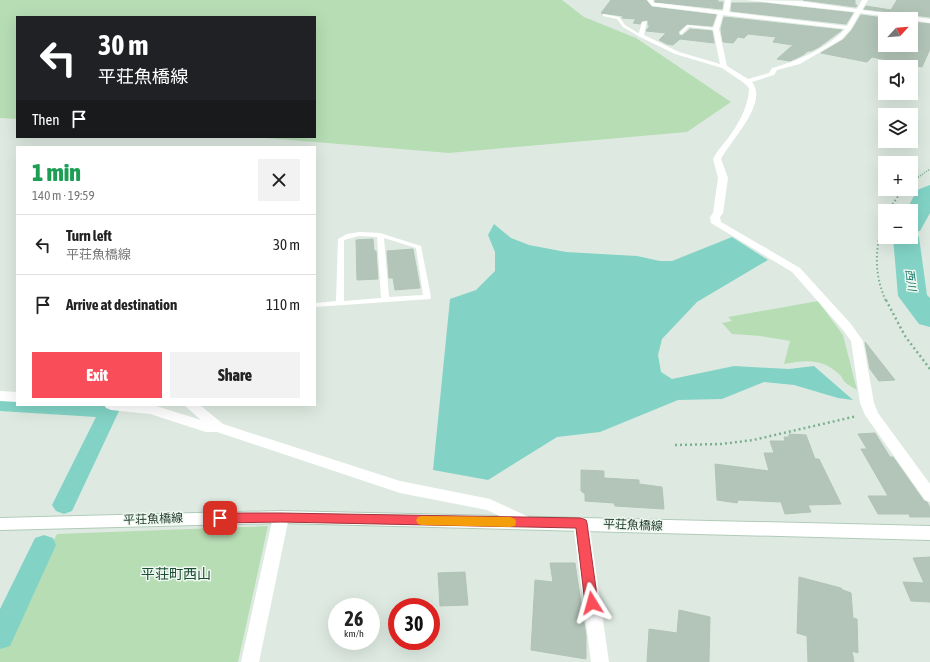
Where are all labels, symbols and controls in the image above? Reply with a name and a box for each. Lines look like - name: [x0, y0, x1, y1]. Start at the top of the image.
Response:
- north arrow: [878, 12, 918, 52]
- map controls: [878, 12, 918, 244]
- text: 30 m: [98, 29, 148, 61]
- icon: left: [32, 32, 84, 84]
- button: sound: [878, 60, 918, 100]
- text: 平荘魚橋線: [98, 66, 188, 87]
- icon: arrive: [68, 108, 90, 130]
- button: layers: [878, 108, 918, 148]
- text: Then: [32, 111, 60, 128]
- button: +: [878, 156, 918, 196]
- text: 1 min: [32, 159, 81, 186]
- button: close: [258, 159, 300, 201]
- text: 140 m · 19:59: [32, 188, 95, 203]
- button: −: [878, 204, 918, 244]
- text: Turn left: [66, 227, 112, 244]
- icon: left: [32, 234, 54, 256]
- text: 30 m: [273, 236, 300, 253]
- text: 平荘魚橋線: [66, 247, 131, 262]
- water label: 西川: [904, 268, 919, 293]
- icon: arrive: [32, 294, 54, 316]
- text: Arrive at destination: [66, 296, 177, 313]
- text: 110 m: [266, 296, 300, 313]
- button: Exit: [32, 352, 162, 398]
- button: Share: [170, 352, 300, 398]
- pin: [203, 501, 237, 535]
- icon: arrive: [209, 507, 231, 529]
- street label: 平荘魚橋線: [123, 511, 183, 527]
- street label: 平荘魚橋線: [603, 517, 663, 533]
- district label: 平荘町西山: [141, 566, 211, 582]
- position arrow: [571, 582, 613, 624]
- speed limit sign: 30: [388, 598, 440, 650]
- text: 26: [345, 607, 363, 630]
- text: km/h: [344, 628, 364, 639]

